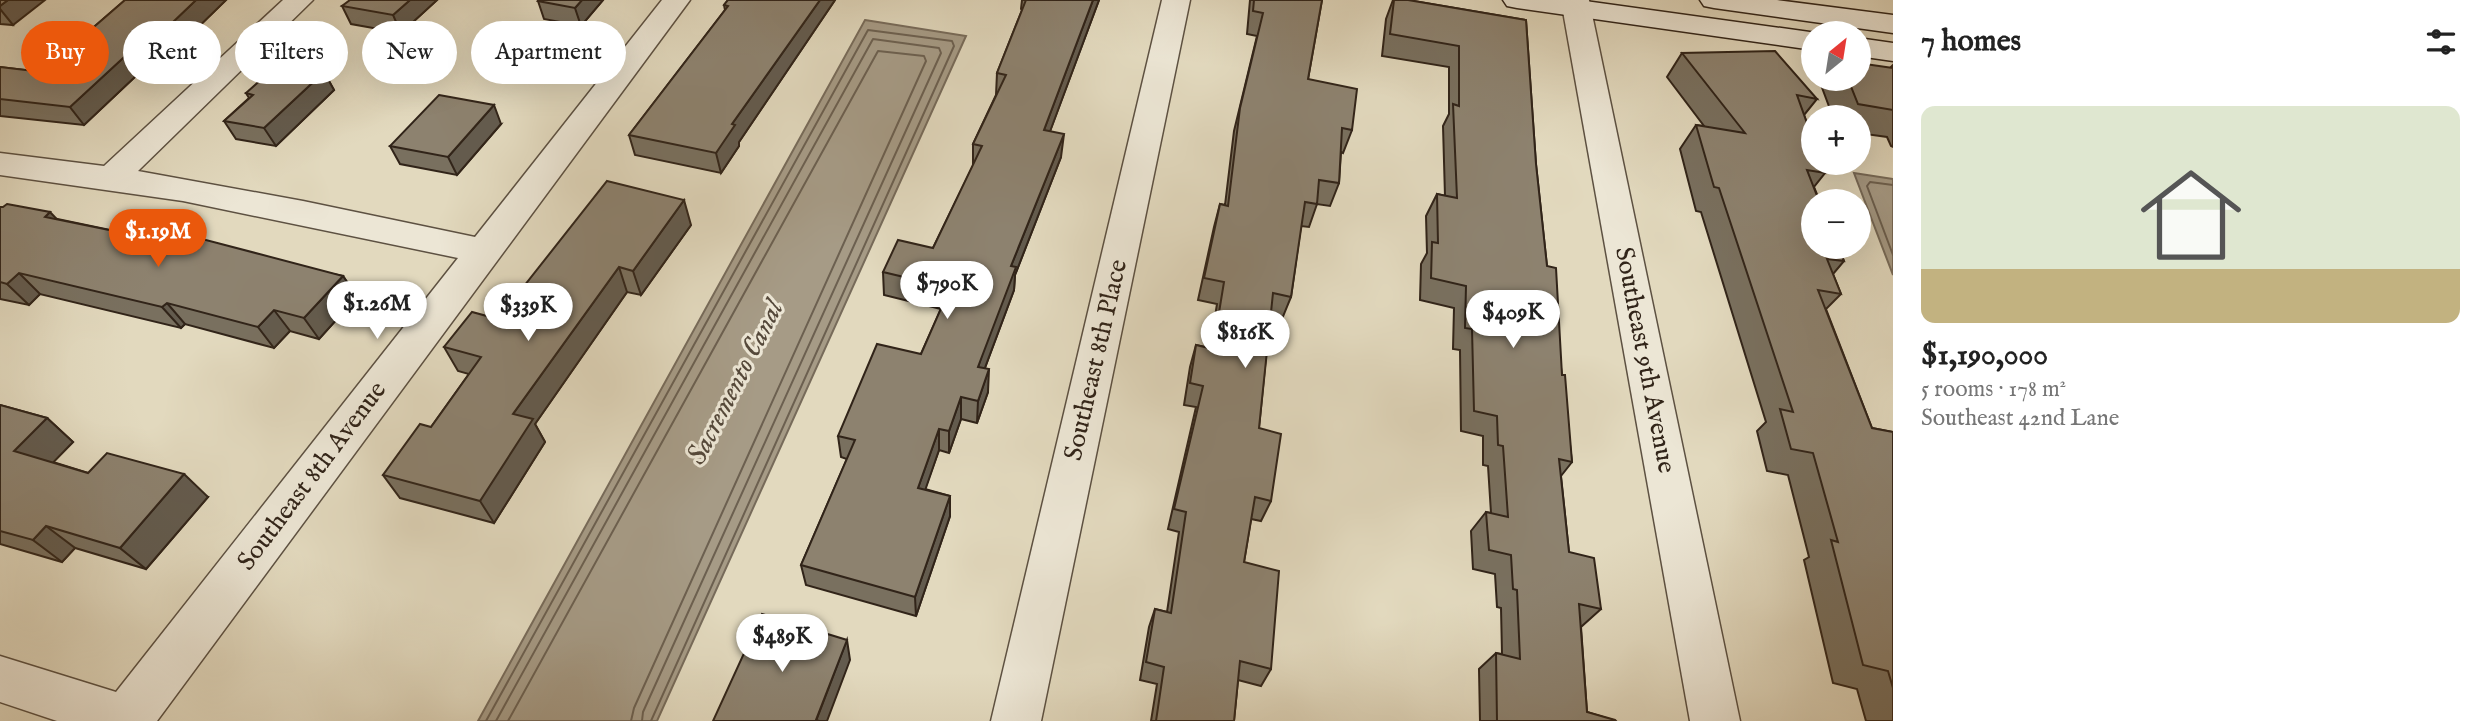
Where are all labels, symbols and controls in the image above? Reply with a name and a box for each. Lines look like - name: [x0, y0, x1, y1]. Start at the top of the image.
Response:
- chip: Buy: [21, 21, 109, 84]
- chip: Rent: [123, 21, 221, 84]
- chip: Filters: [235, 21, 348, 84]
- chip: New: [362, 21, 457, 84]
- chip: Apartment: [471, 21, 626, 84]
- north arrow: [1801, 21, 1871, 91]
- map controls: [1801, 21, 1871, 259]
- text: 7 homes: [1921, 23, 2021, 61]
- icon: filters: [2422, 23, 2460, 61]
- button: +: [1801, 105, 1871, 175]
- icon: home: [2128, 152, 2254, 278]
- button: −: [1801, 189, 1871, 259]
- pin: $1.19M: [101, 210, 215, 269]
- text: $1.19M: [125, 217, 191, 246]
- street label: Southeast 9th Avenue: [1607, 244, 1683, 476]
- street label: Southeast 8th Place: [1057, 256, 1135, 464]
- pin: $790K: [898, 262, 996, 321]
- text: $790K: [916, 269, 978, 298]
- pin: $1.26M: [320, 282, 434, 341]
- pin: $339K: [479, 284, 577, 343]
- text: $1.26M: [343, 289, 411, 318]
- pin: $409K: [1464, 290, 1562, 350]
- text: $339K: [500, 291, 556, 320]
- water label: Sacremento Canal: [680, 293, 793, 471]
- text: $409K: [1482, 298, 1544, 327]
- pin: $816K: [1196, 310, 1294, 370]
- text: $816K: [1217, 318, 1273, 347]
- text: $1,190,000: [1921, 337, 2048, 375]
- street label: Southeast 8th Avenue: [230, 375, 394, 577]
- text: 5 rooms · 178 m²: [1921, 375, 2066, 404]
- text: Southeast 42nd Lane: [1921, 404, 2119, 433]
- pin: $489K: [733, 614, 831, 674]
- text: $489K: [752, 622, 812, 651]

